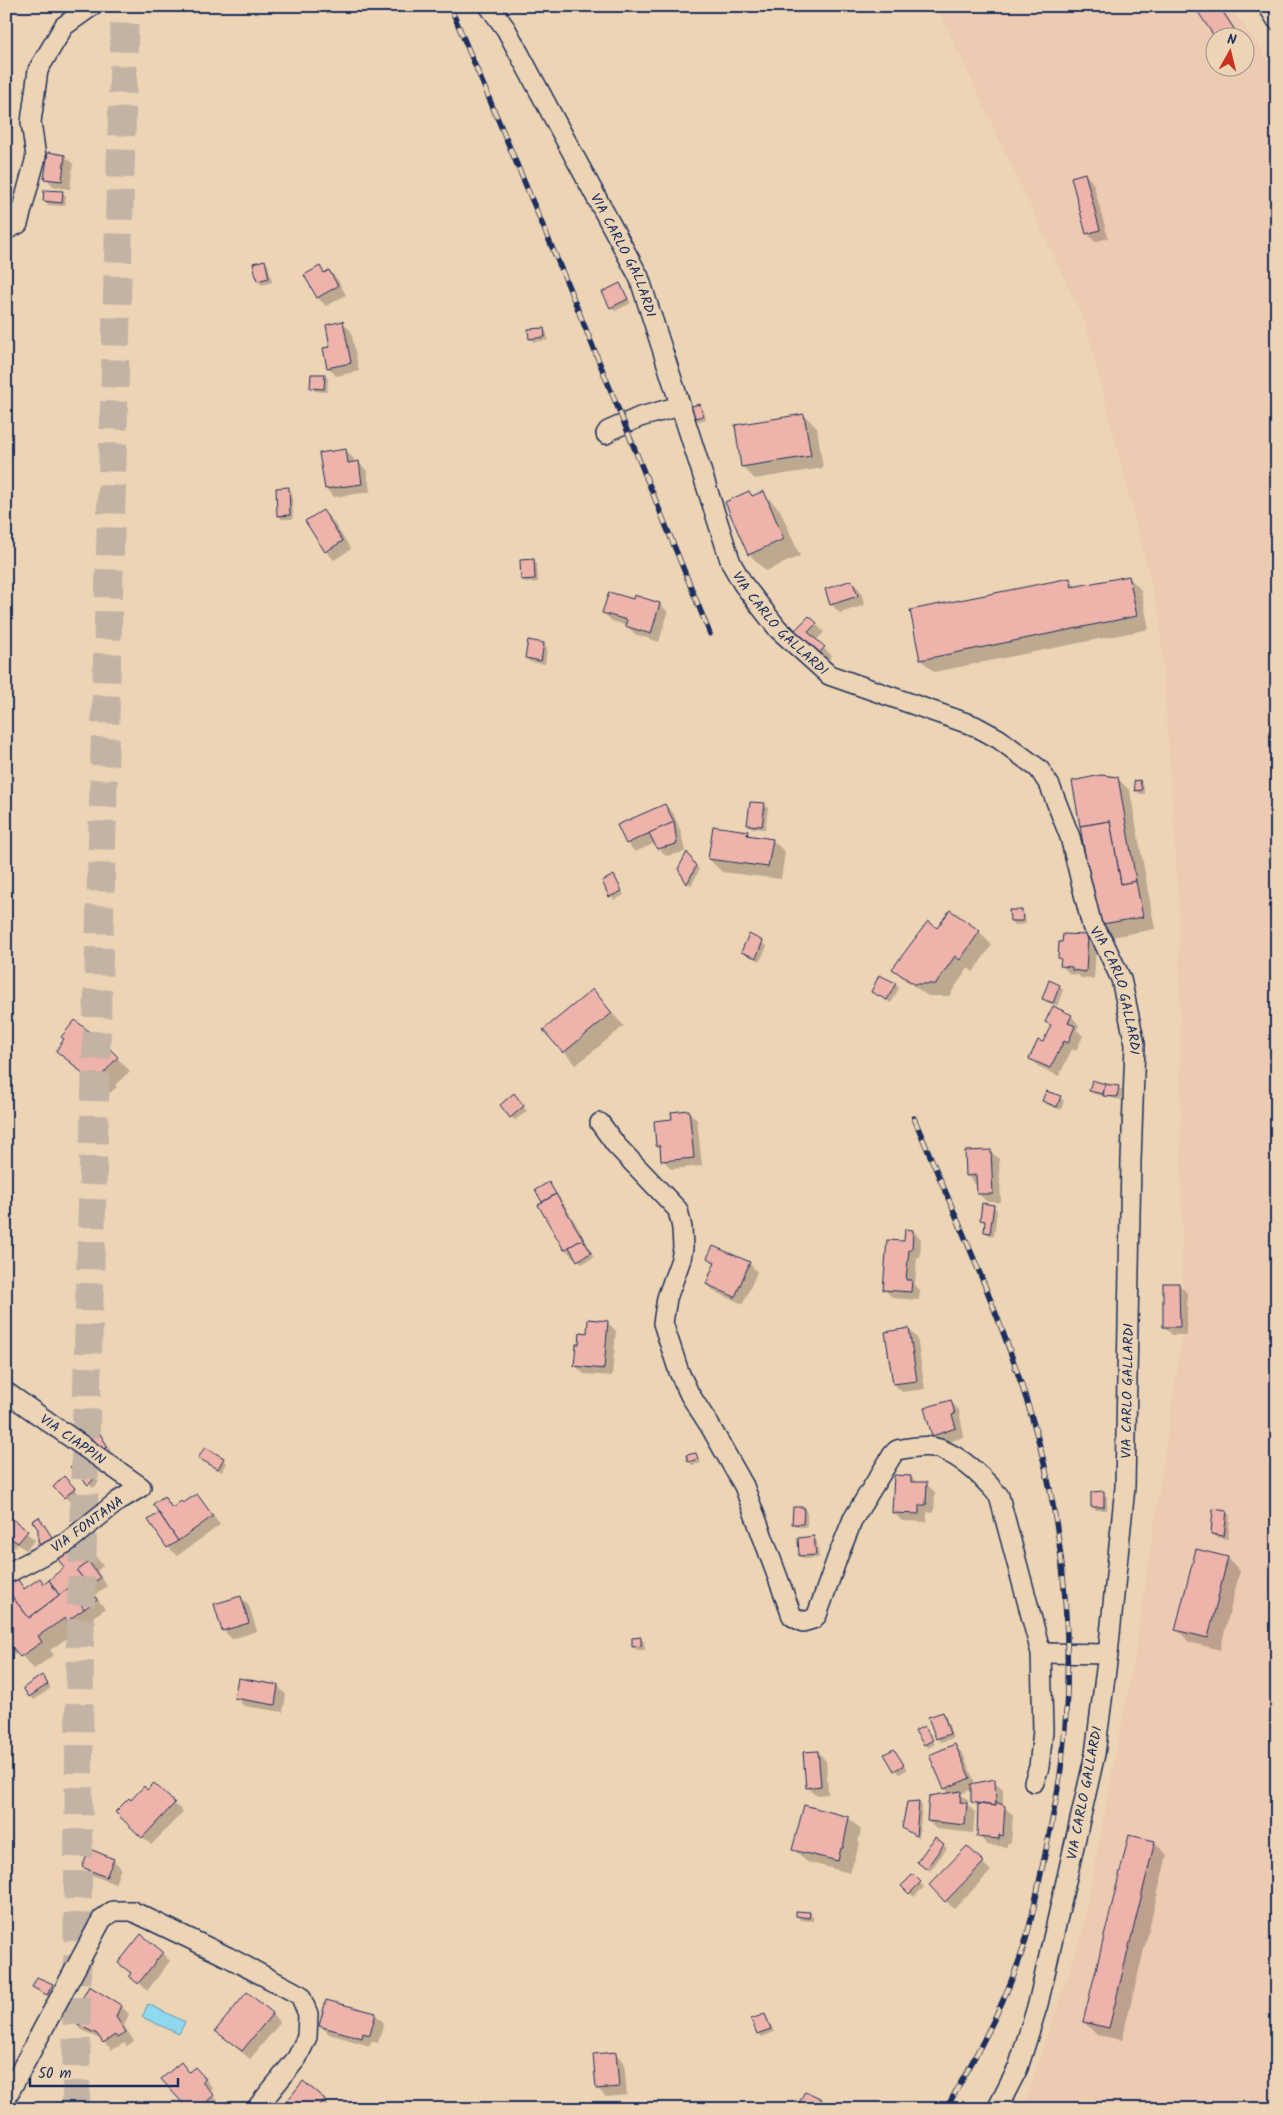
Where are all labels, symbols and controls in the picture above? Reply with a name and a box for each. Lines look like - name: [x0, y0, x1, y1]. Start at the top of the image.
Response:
- north arrow: [1206, 28, 1256, 78]
- text: N: [1226, 29, 1238, 52]
- street label: VIA CARLO GALLARDI: [584, 190, 661, 320]
- street label: VIA CARLO GALLARDI: [726, 567, 833, 681]
- street label: VIA CARLO GALLARDI: [1084, 922, 1145, 1055]
- street label: VIA CARLO GALLARDI: [1116, 1323, 1140, 1459]
- street label: VIA CIAPPIN: [35, 1409, 110, 1471]
- street label: VIA FONTANA: [47, 1491, 129, 1559]
- street label: VIA CARLO GALLARDI: [1061, 1725, 1109, 1862]
- scale bar: [30, 2055, 178, 2087]
- text: 50 m: [38, 2062, 72, 2086]

